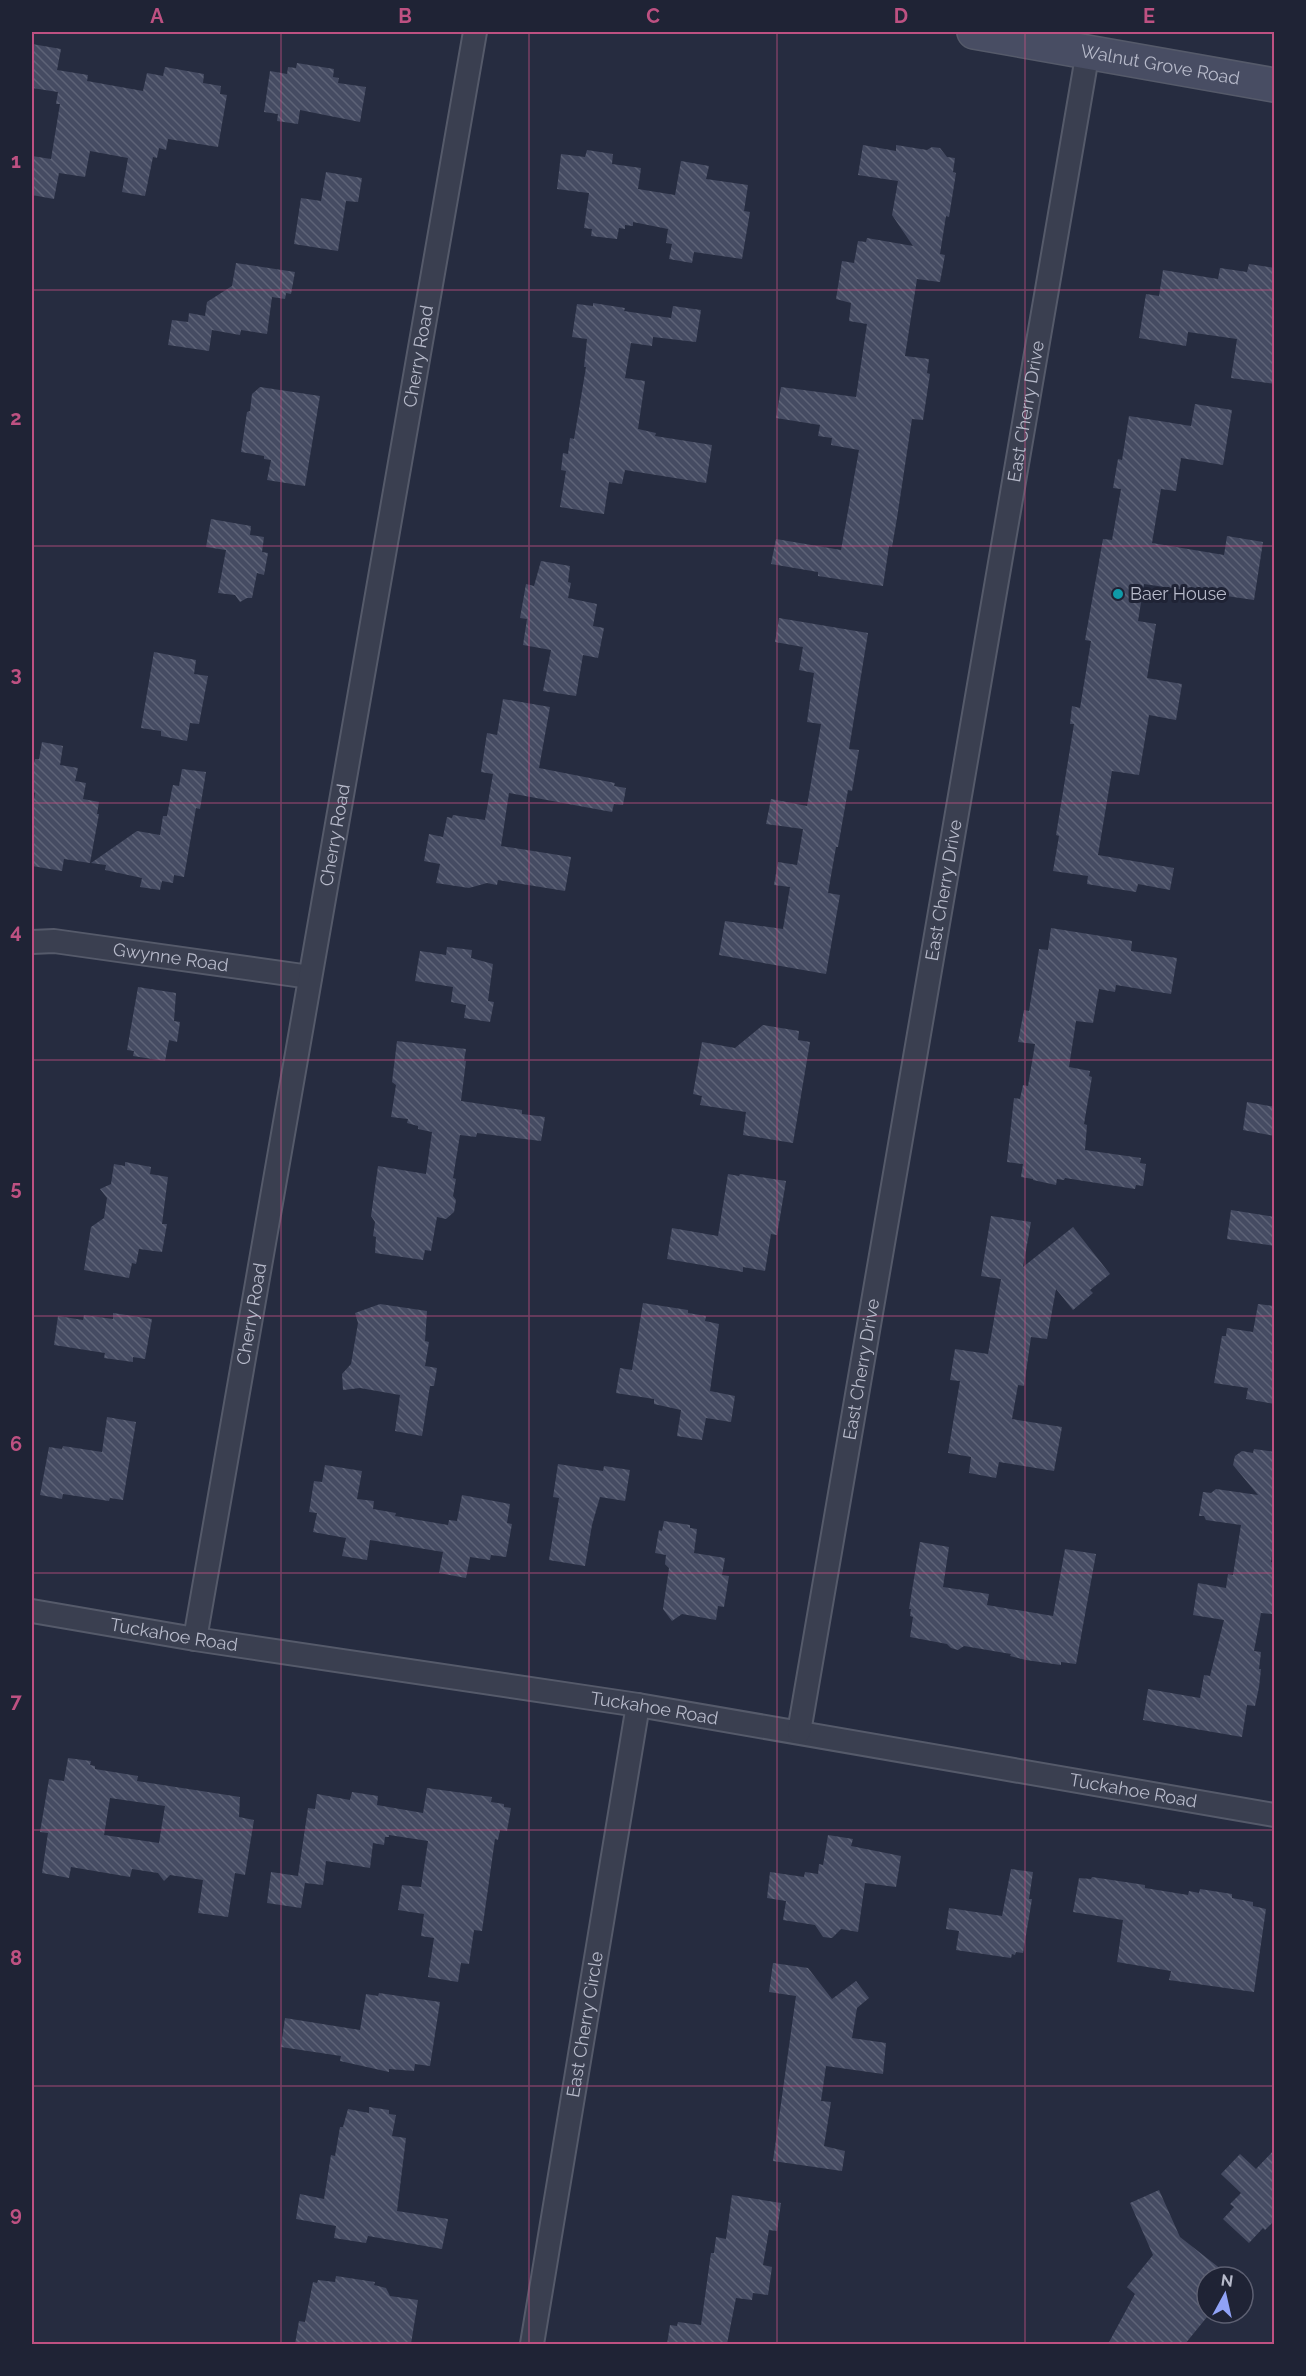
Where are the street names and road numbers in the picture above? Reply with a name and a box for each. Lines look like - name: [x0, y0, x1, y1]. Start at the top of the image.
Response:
- street label: Walnut Grove Road: [1079, 40, 1242, 89]
- street label: Cherry Road: [399, 304, 437, 409]
- street label: East Cherry Drive: [1003, 339, 1048, 484]
- street label: Cherry Road: [315, 782, 354, 888]
- street label: East Cherry Drive: [921, 818, 966, 963]
- street label: Gwynne Road: [112, 938, 230, 975]
- street label: Cherry Road: [232, 1261, 270, 1366]
- street label: East Cherry Drive: [838, 1297, 883, 1441]
- street label: Tuckahoe Road: [109, 1614, 239, 1655]
- street label: Tuckahoe Road: [589, 1687, 720, 1729]
- street label: Tuckahoe Road: [1068, 1769, 1199, 1812]
- street label: East Cherry Circle: [562, 1949, 607, 2099]

